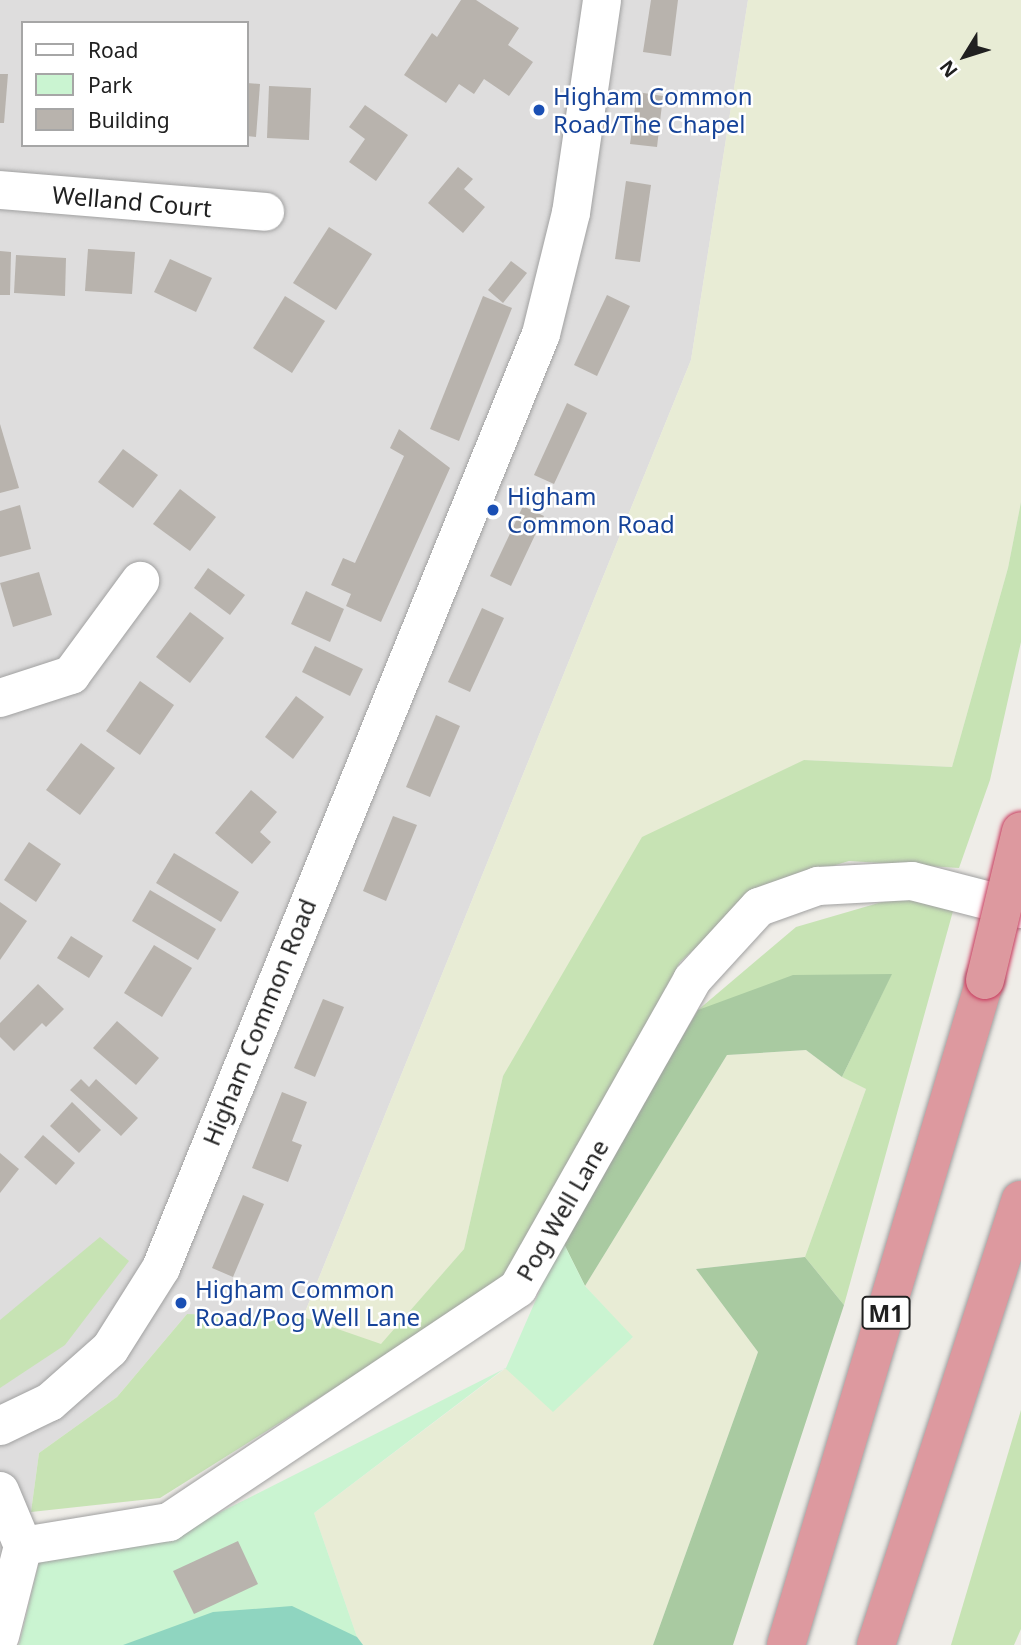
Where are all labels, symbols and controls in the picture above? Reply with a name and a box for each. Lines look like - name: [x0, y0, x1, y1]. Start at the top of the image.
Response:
- legend: [21, 21, 248, 147]
- north arrow: [930, 21, 1000, 91]
- text: Road: [88, 36, 138, 64]
- text: N: [933, 55, 963, 83]
- text: Park: [88, 71, 132, 99]
- place label: Higham Common Road/The Chapel: [553, 82, 753, 138]
- marker: Higham Common Road/The Chapel: [531, 102, 547, 118]
- text: Building: [88, 106, 170, 134]
- street label: Welland Court: [51, 180, 213, 222]
- place label: Higham Common Road: [507, 482, 675, 538]
- marker: Higham Common Road: [485, 502, 501, 518]
- street label: Higham Common Road: [196, 894, 322, 1150]
- street label: Pog Well Lane: [510, 1134, 614, 1286]
- place label: Higham Common Road/Pog Well Lane: [195, 1275, 420, 1331]
- road number: M1: [862, 1294, 910, 1332]
- marker: Higham Common Road/Pog Well Lane: [173, 1295, 189, 1311]

